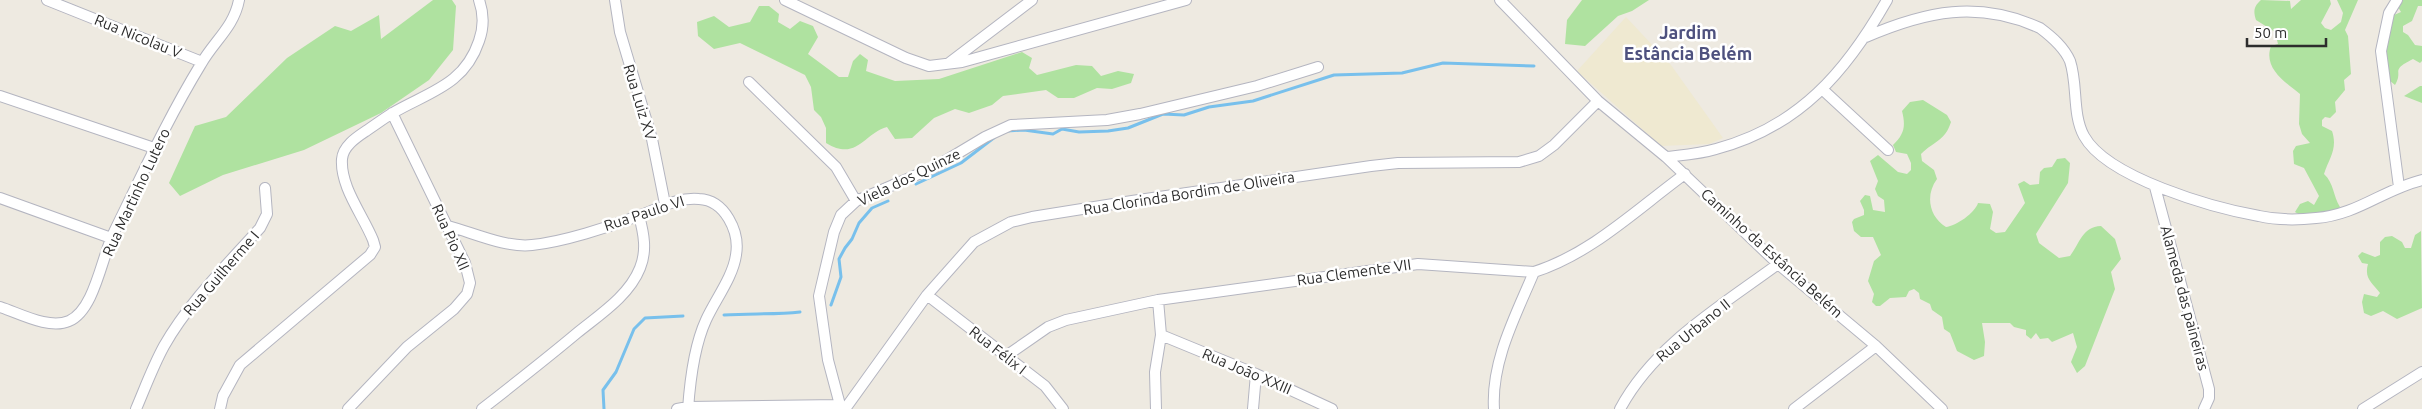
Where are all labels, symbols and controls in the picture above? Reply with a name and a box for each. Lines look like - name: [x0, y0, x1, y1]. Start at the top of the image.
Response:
- street label: Rua Nicolau V: [92, 11, 184, 61]
- scale bar: [2247, 15, 2326, 47]
- district label: Jardim Estância Belém: [1624, 22, 1752, 63]
- text: 50 m: [2254, 24, 2287, 41]
- street label: Rua Luiz XV: [620, 62, 660, 142]
- street label: Rua Martinho Lutero: [99, 125, 173, 259]
- street label: Viela dos Quinze: [855, 145, 963, 209]
- street label: Rua Clorinda Bordim de Oliveira: [1082, 168, 1296, 218]
- street label: Caminho da Estância Belém: [1698, 185, 1846, 321]
- street label: Rua Paulo VI: [602, 192, 686, 234]
- street label: Rua Pio XII: [429, 201, 473, 273]
- street label: Alameda das paineiras: [2157, 224, 2213, 372]
- street label: Rua Guilherme I: [180, 227, 262, 319]
- street label: Rua Clemente VII: [1296, 256, 1412, 288]
- street label: Rua Urbano II: [1653, 295, 1733, 365]
- street label: Rua Félix I: [966, 322, 1030, 378]
- street label: Rua João XXIII: [1200, 345, 1294, 397]

